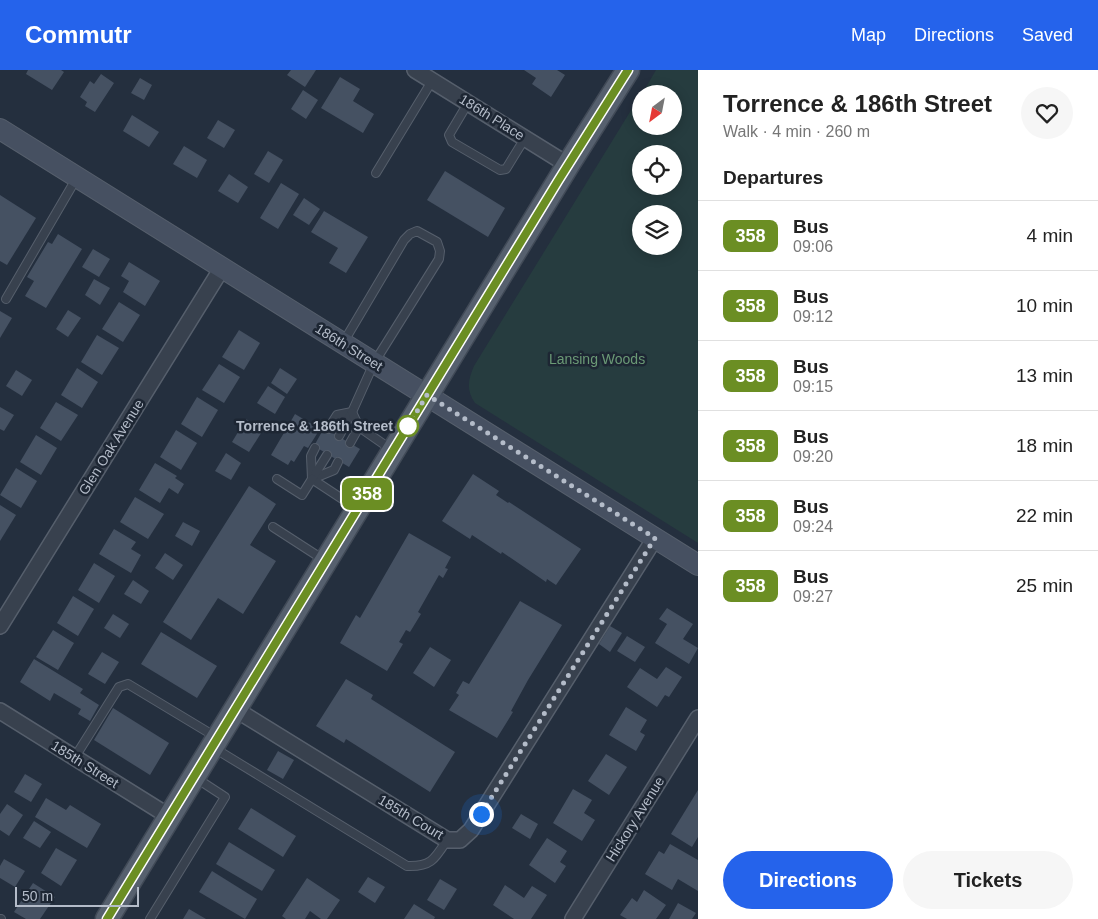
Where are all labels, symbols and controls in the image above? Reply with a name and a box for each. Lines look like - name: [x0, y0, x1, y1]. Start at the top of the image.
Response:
- text: Commutr: [25, 21, 132, 48]
- text: Map: [851, 25, 886, 45]
- text: Directions: [914, 25, 994, 45]
- text: Saved: [1022, 25, 1073, 45]
- north arrow: [632, 85, 682, 135]
- map controls: [632, 85, 682, 255]
- button: heart: [1021, 87, 1073, 139]
- text: Torrence & 186th Street: [723, 90, 992, 117]
- street label: 186th Place: [456, 91, 528, 143]
- text: Walk · 4 min · 260 m: [723, 123, 870, 140]
- button: locate: [632, 145, 682, 195]
- text: Departures: [723, 167, 823, 188]
- button: layers: [632, 205, 682, 255]
- text: Bus: [793, 216, 829, 237]
- text: 4 min: [1027, 225, 1073, 246]
- text: 358: [735, 226, 766, 246]
- text: 09:06: [793, 238, 833, 255]
- text: Bus: [793, 286, 829, 307]
- text: 10 min: [1016, 295, 1073, 316]
- text: 358: [735, 296, 766, 316]
- text: 09:12: [793, 308, 833, 325]
- street label: 186th Street: [312, 320, 386, 374]
- park label: Lansing Woods: [549, 351, 645, 367]
- text: Bus: [793, 356, 829, 377]
- text: 13 min: [1016, 365, 1073, 386]
- text: 358: [735, 366, 766, 386]
- text: 09:15: [793, 378, 833, 395]
- street label: Glen Oak Avenue: [75, 396, 147, 498]
- marker: Torrence & 186th Street: [397, 415, 419, 437]
- place label: Torrence & 186th Street: [236, 418, 393, 434]
- text: Bus: [793, 426, 829, 447]
- text: 18 min: [1016, 435, 1073, 456]
- text: 358: [735, 436, 766, 456]
- text: 09:20: [793, 448, 833, 465]
- line badge: 358: [338, 478, 396, 510]
- text: 358: [352, 484, 382, 504]
- text: Bus: [793, 496, 829, 517]
- text: 22 min: [1016, 505, 1073, 526]
- text: 358: [735, 506, 766, 526]
- text: 09:24: [793, 518, 833, 535]
- text: Bus: [793, 566, 829, 587]
- text: 25 min: [1016, 575, 1073, 596]
- text: 358: [735, 576, 766, 596]
- text: 09:27: [793, 588, 833, 605]
- street label: 185th Street: [48, 737, 122, 791]
- street label: Hickory Avenue: [603, 773, 668, 864]
- street label: 185th Court: [376, 791, 447, 843]
- your location: [469, 802, 494, 827]
- button: Directions: [723, 851, 893, 909]
- button: Tickets: [903, 851, 1073, 909]
- scale bar: [15, 884, 139, 907]
- text: 50 m: [22, 888, 53, 904]

